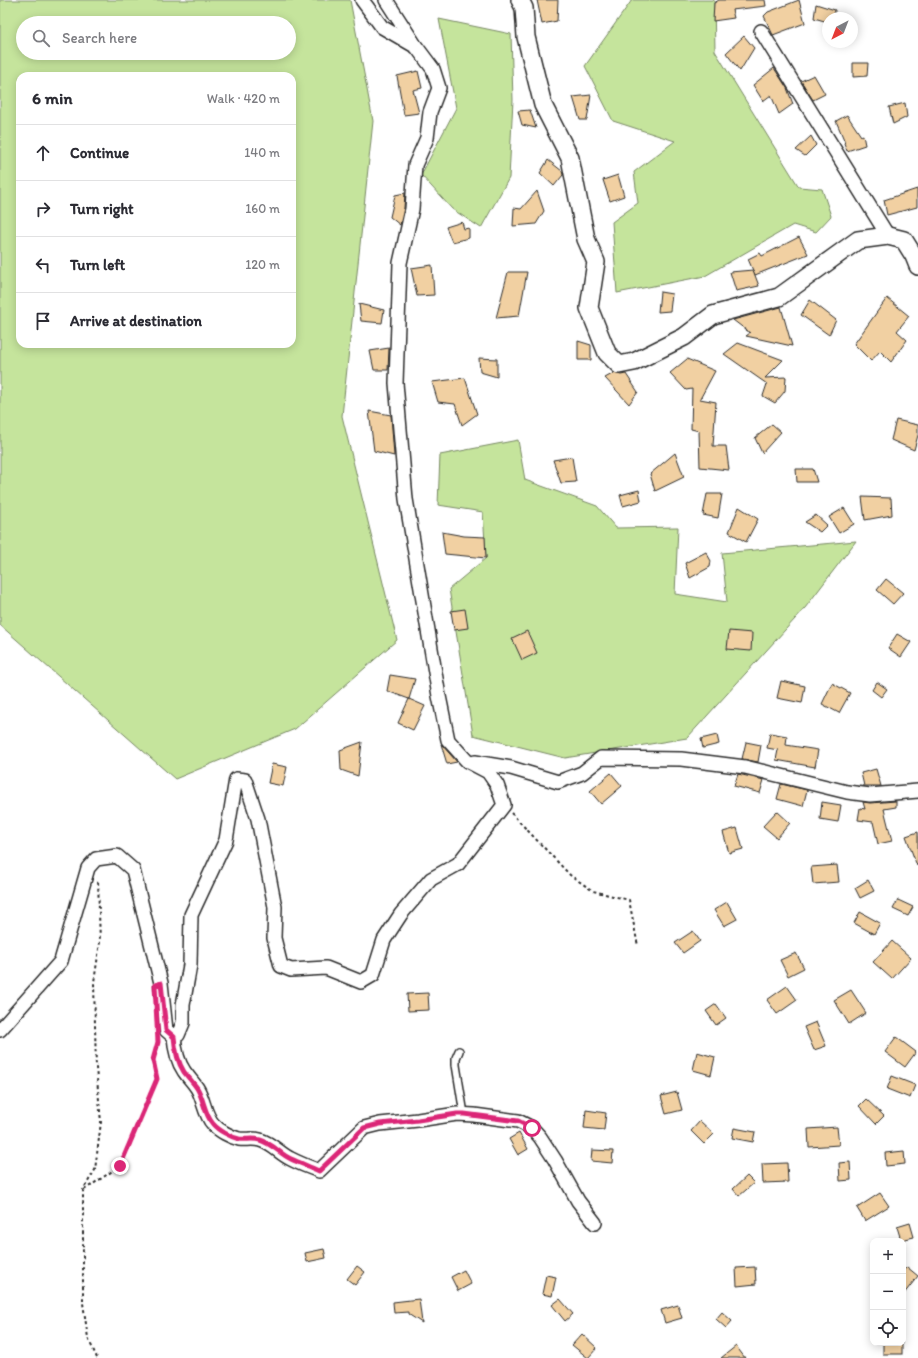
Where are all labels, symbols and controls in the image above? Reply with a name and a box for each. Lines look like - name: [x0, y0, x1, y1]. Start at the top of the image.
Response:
- north arrow: [822, 12, 858, 48]
- search box: [16, 16, 296, 60]
- icon: search: [30, 27, 52, 49]
- text: Search here: [62, 29, 137, 47]
- text: 6 min: [32, 88, 73, 108]
- text: Walk · 420 m: [207, 91, 280, 106]
- icon: ahead: [32, 142, 54, 164]
- text: Continue: [70, 144, 129, 162]
- text: 140 m: [244, 145, 280, 160]
- icon: right: [32, 198, 54, 220]
- text: Turn right: [70, 200, 134, 218]
- text: 160 m: [245, 201, 280, 216]
- icon: left: [32, 254, 54, 276]
- text: Turn left: [70, 256, 125, 274]
- text: 120 m: [245, 257, 280, 272]
- icon: arrive: [32, 310, 54, 332]
- text: Arrive at destination: [70, 312, 202, 330]
- route start: [523, 1119, 541, 1137]
- route end: [111, 1157, 129, 1175]
- map controls: [870, 1238, 906, 1346]
- button: +: [870, 1238, 906, 1274]
- button: −: [870, 1274, 906, 1310]
- button: locate: [870, 1310, 906, 1346]

